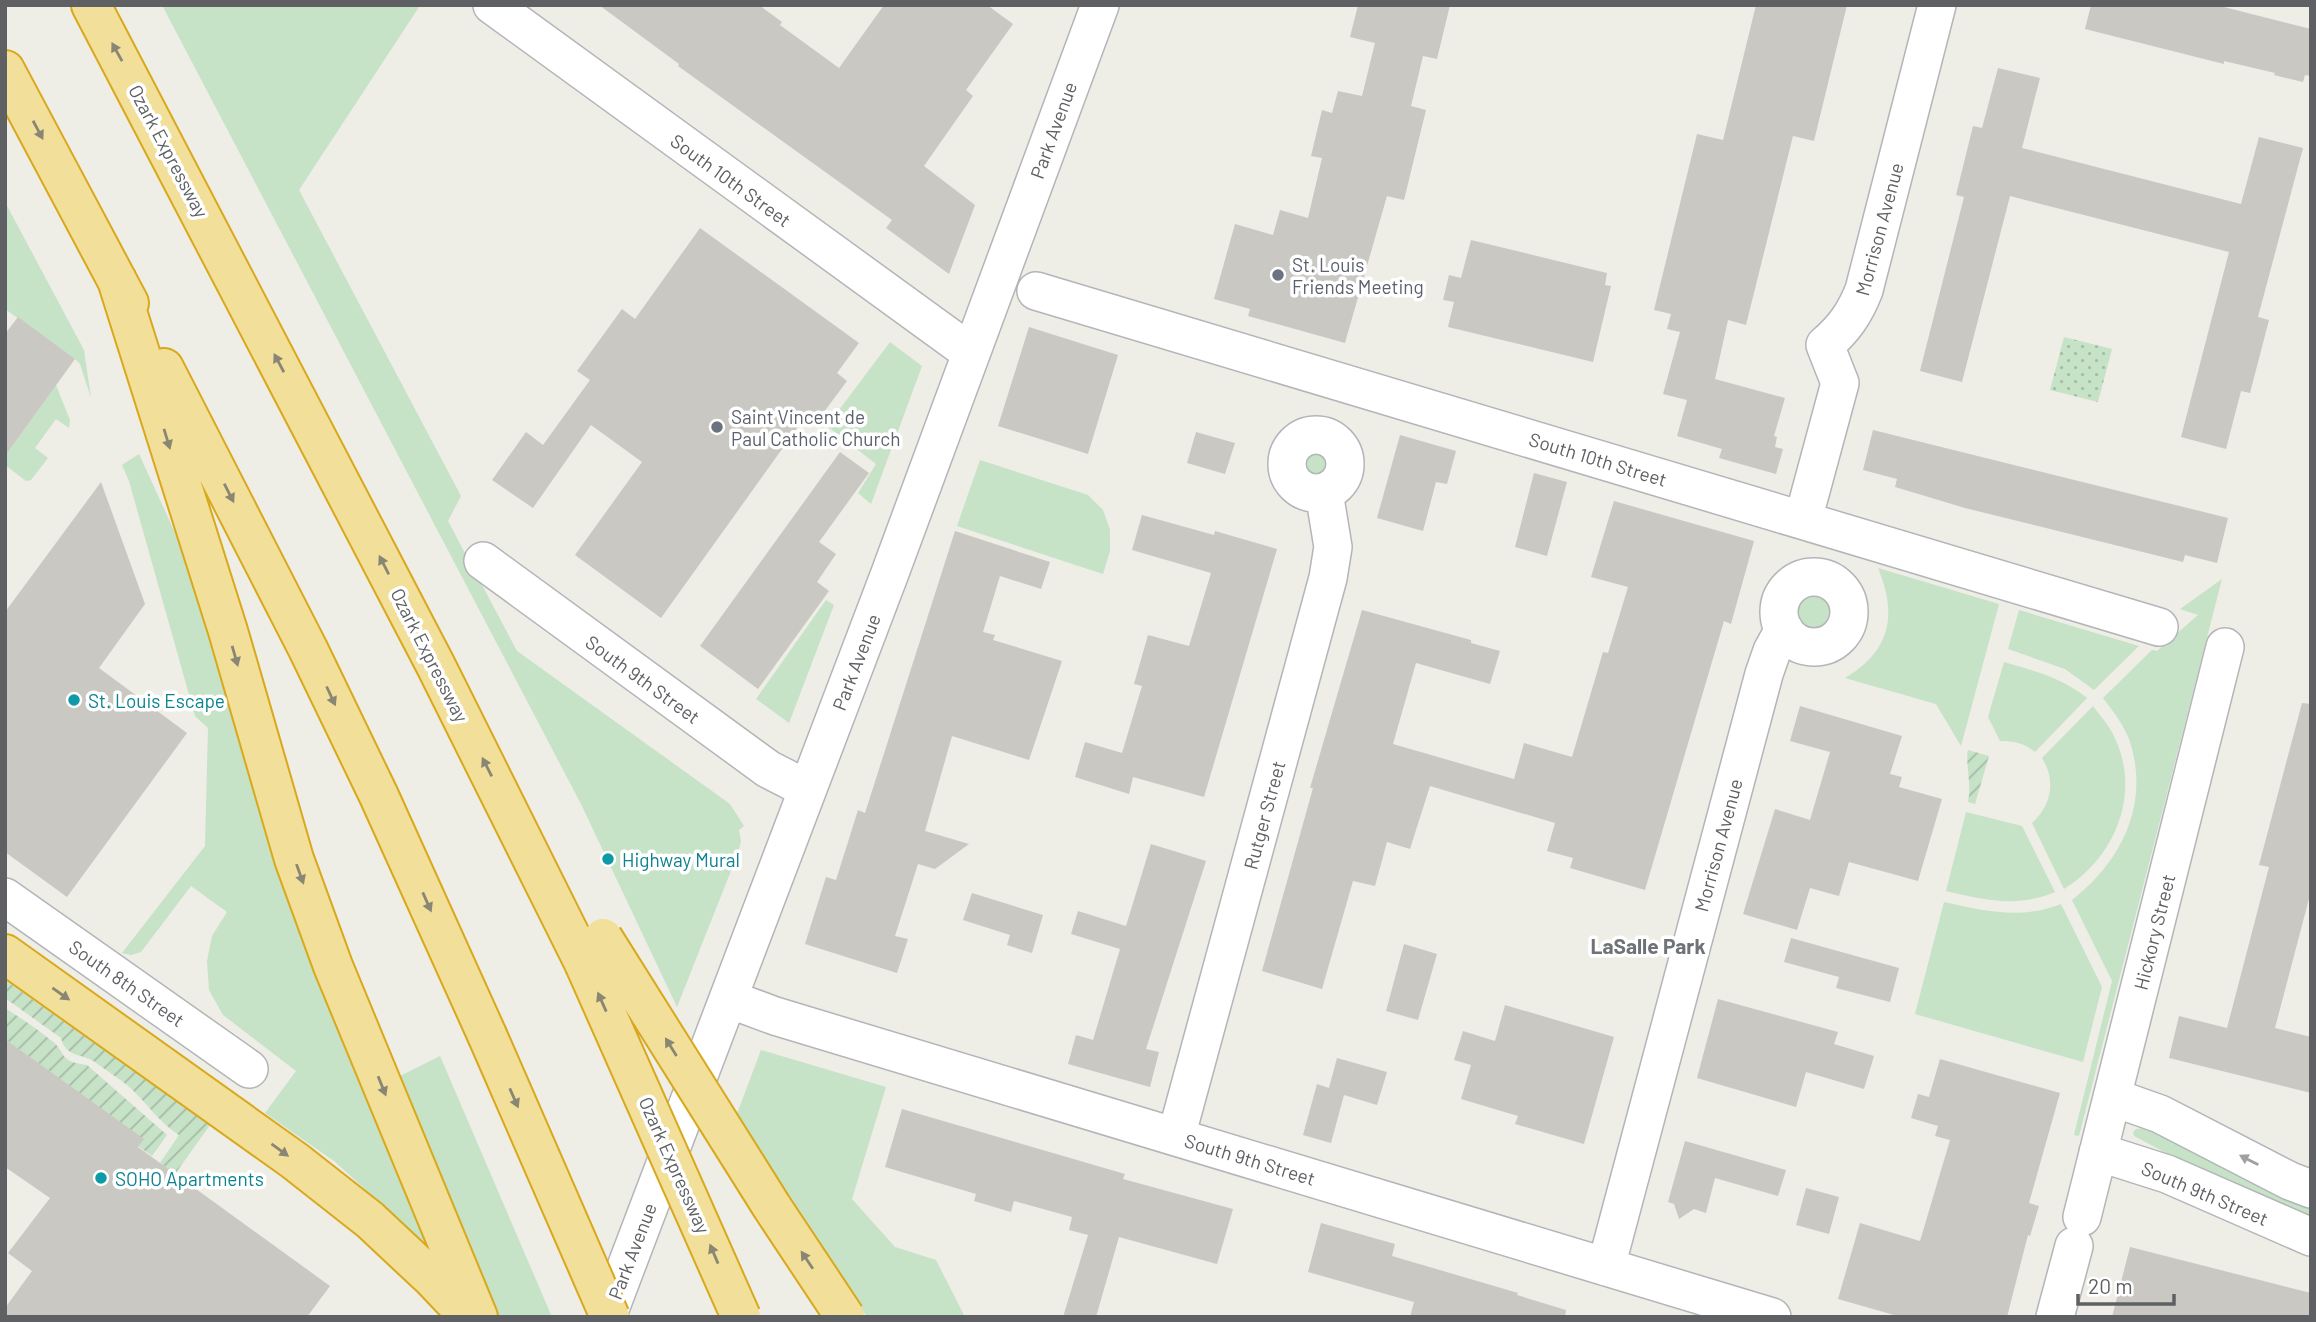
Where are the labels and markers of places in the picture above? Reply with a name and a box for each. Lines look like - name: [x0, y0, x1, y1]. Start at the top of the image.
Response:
- place label: St. Louis Friends Meeting: [1292, 253, 1424, 298]
- marker: St. Louis Friends Meeting: [1270, 267, 1286, 283]
- place label: Saint Vincent de Paul Catholic Church: [731, 405, 900, 450]
- marker: Saint Vincent de Paul Catholic Church: [709, 419, 725, 435]
- place label: St. Louis Escape: [88, 689, 225, 712]
- marker: St. Louis Escape: [66, 692, 82, 708]
- place label: Highway Mural: [622, 848, 740, 871]
- marker: Highway Mural: [600, 851, 616, 867]
- place label: SOHO Apartments: [115, 1167, 264, 1190]
- marker: SOHO Apartments: [93, 1170, 109, 1186]

